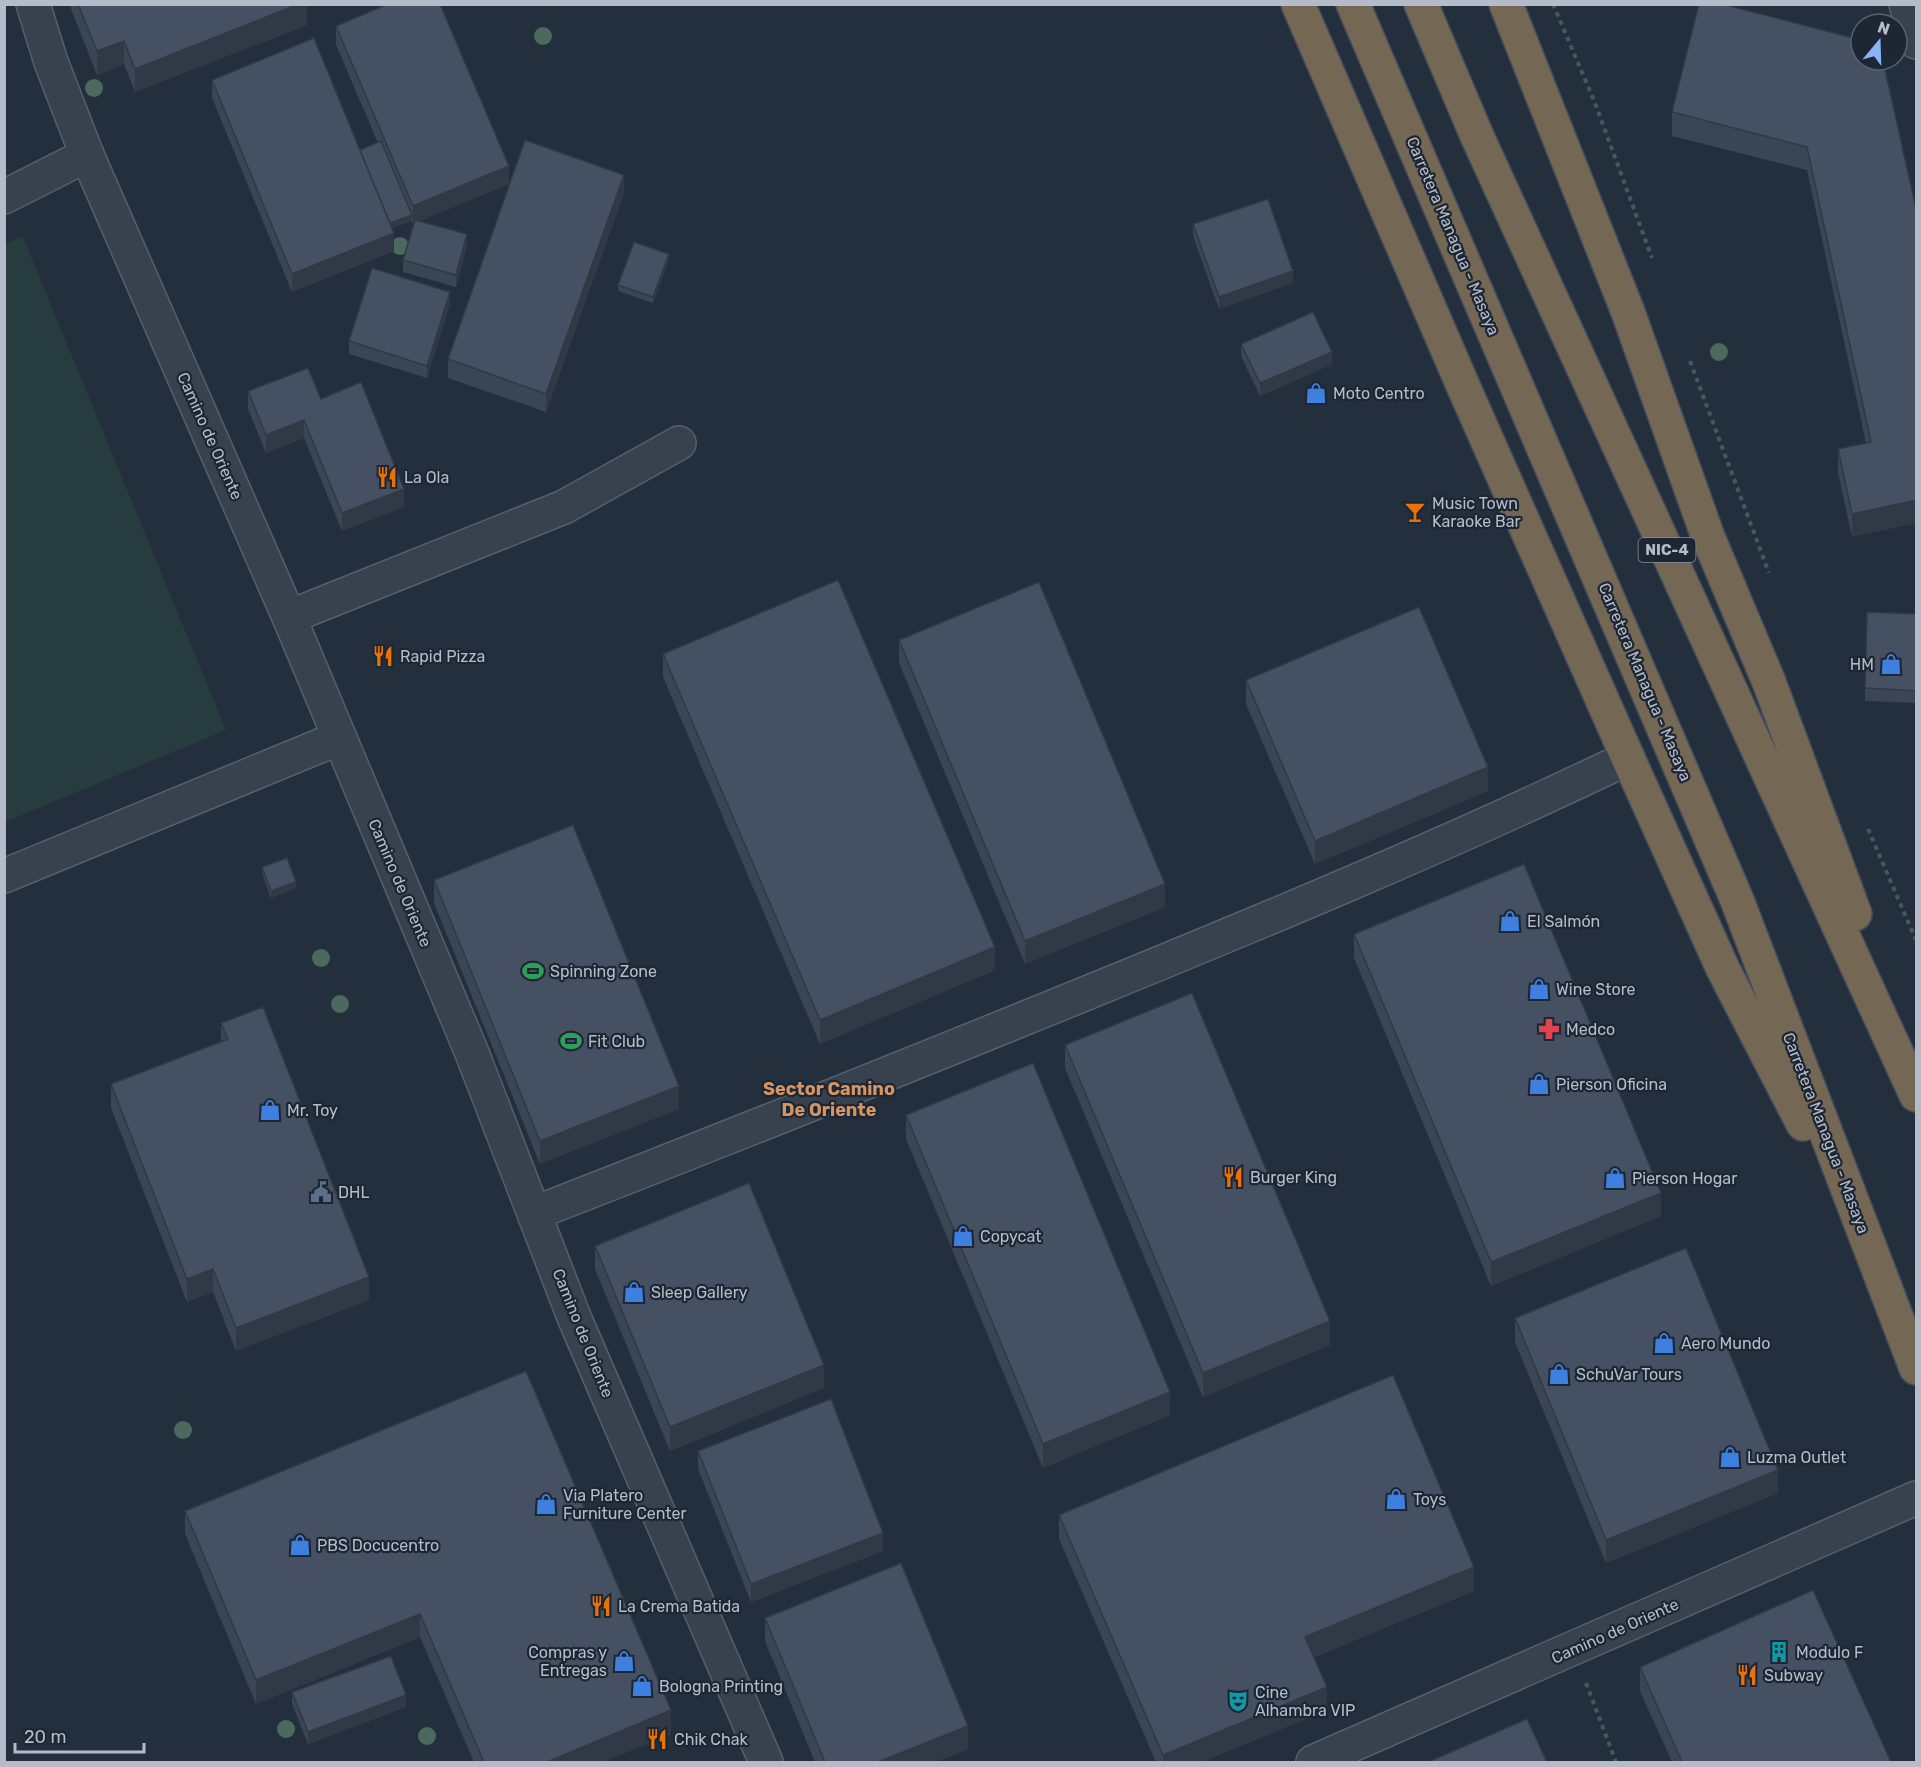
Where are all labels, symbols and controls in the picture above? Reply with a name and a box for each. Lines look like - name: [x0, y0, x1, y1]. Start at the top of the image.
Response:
- north arrow: [1849, 12, 1909, 72]
- text: N: [1875, 17, 1892, 39]
- street label: Carretera Managua - Masaya: [1403, 134, 1503, 338]
- street label: Camino de Oriente: [173, 369, 247, 503]
- shop icon: Moto Centro: [1304, 381, 1328, 405]
- place label: Moto Centro: [1333, 384, 1425, 403]
- restaurant icon: La Ola: [375, 465, 399, 489]
- place label: La Ola: [404, 468, 449, 487]
- place label: Music Town Karaoke Bar: [1432, 494, 1521, 531]
- bar icon: Music Town Karaoke Bar: [1403, 500, 1427, 524]
- road number: NIC-4: [1638, 538, 1696, 562]
- street label: Carretera Managua - Masaya: [1595, 580, 1695, 784]
- restaurant icon: Rapid Pizza: [371, 644, 395, 668]
- place label: Rapid Pizza: [400, 647, 485, 666]
- shop icon: HM: [1879, 652, 1903, 676]
- place label: HM: [1850, 655, 1874, 674]
- street label: Camino de Oriente: [364, 816, 436, 950]
- shop icon: El Salmón: [1498, 909, 1522, 933]
- place label: El Salmón: [1527, 912, 1600, 931]
- sports icon: Spinning Zone: [521, 959, 545, 983]
- place label: Spinning Zone: [550, 962, 657, 981]
- shop icon: Wine Store: [1527, 977, 1551, 1001]
- place label: Wine Store: [1556, 980, 1636, 999]
- pharmacy icon: Medco: [1537, 1017, 1561, 1041]
- place label: Medco: [1566, 1020, 1615, 1039]
- sports icon: Fit Club: [559, 1029, 583, 1053]
- street label: Carretera Managua - Masaya: [1779, 1030, 1873, 1236]
- place label: Fit Club: [588, 1032, 645, 1051]
- shop icon: Pierson Oficina: [1527, 1072, 1551, 1096]
- place label: Pierson Oficina: [1556, 1075, 1667, 1094]
- district label: Sector Camino De Oriente: [763, 1078, 895, 1121]
- shop icon: Mr. Toy: [258, 1098, 282, 1122]
- place label: Mr. Toy: [287, 1101, 338, 1120]
- restaurant icon: Burger King: [1221, 1165, 1245, 1189]
- shop icon: Pierson Hogar: [1603, 1166, 1627, 1190]
- place label: Burger King: [1250, 1168, 1337, 1187]
- place label: Pierson Hogar: [1632, 1169, 1737, 1188]
- public building icon: DHL: [309, 1180, 333, 1204]
- place label: DHL: [338, 1183, 369, 1202]
- shop icon: Copycat: [951, 1224, 975, 1248]
- place label: Copycat: [980, 1227, 1041, 1246]
- street label: Camino de Oriente: [548, 1266, 618, 1400]
- shop icon: Sleep Gallery: [622, 1280, 646, 1304]
- place label: Sleep Gallery: [651, 1283, 748, 1302]
- shop icon: Aero Mundo: [1652, 1331, 1676, 1355]
- place label: Aero Mundo: [1681, 1334, 1770, 1353]
- shop icon: SchuVar Tours: [1547, 1362, 1571, 1386]
- place label: SchuVar Tours: [1576, 1365, 1682, 1384]
- shop icon: Luzma Outlet: [1718, 1445, 1742, 1469]
- place label: Luzma Outlet: [1747, 1448, 1846, 1467]
- place label: Via Platero Furniture Center: [563, 1486, 687, 1523]
- shop icon: Toys: [1384, 1487, 1408, 1511]
- place label: Toys: [1413, 1490, 1446, 1509]
- shop icon: Via Platero Furniture Center: [534, 1492, 558, 1516]
- shop icon: PBS Docucentro: [288, 1533, 312, 1557]
- place label: PBS Docucentro: [317, 1536, 439, 1555]
- restaurant icon: La Crema Batida: [589, 1594, 613, 1618]
- street label: Camino de Oriente: [1548, 1594, 1682, 1668]
- place label: La Crema Batida: [618, 1597, 740, 1616]
- building icon: Modulo F: [1767, 1640, 1791, 1664]
- place label: Compras y Entregas: [528, 1643, 607, 1680]
- place label: Modulo F: [1796, 1643, 1863, 1662]
- shop icon: Compras y Entregas: [612, 1649, 636, 1673]
- restaurant icon: Subway: [1735, 1663, 1759, 1687]
- place label: Subway: [1764, 1666, 1823, 1685]
- shop icon: Bologna Printing: [630, 1674, 654, 1698]
- place label: Bologna Printing: [659, 1677, 783, 1696]
- place label: Cine Alhambra VIP: [1255, 1683, 1355, 1720]
- theatre icon: Cine Alhambra VIP: [1226, 1689, 1250, 1713]
- scale bar: [15, 1716, 144, 1754]
- text: 20 m: [24, 1726, 66, 1748]
- restaurant icon: Chik Chak: [645, 1727, 669, 1751]
- place label: Chik Chak: [674, 1730, 749, 1749]

